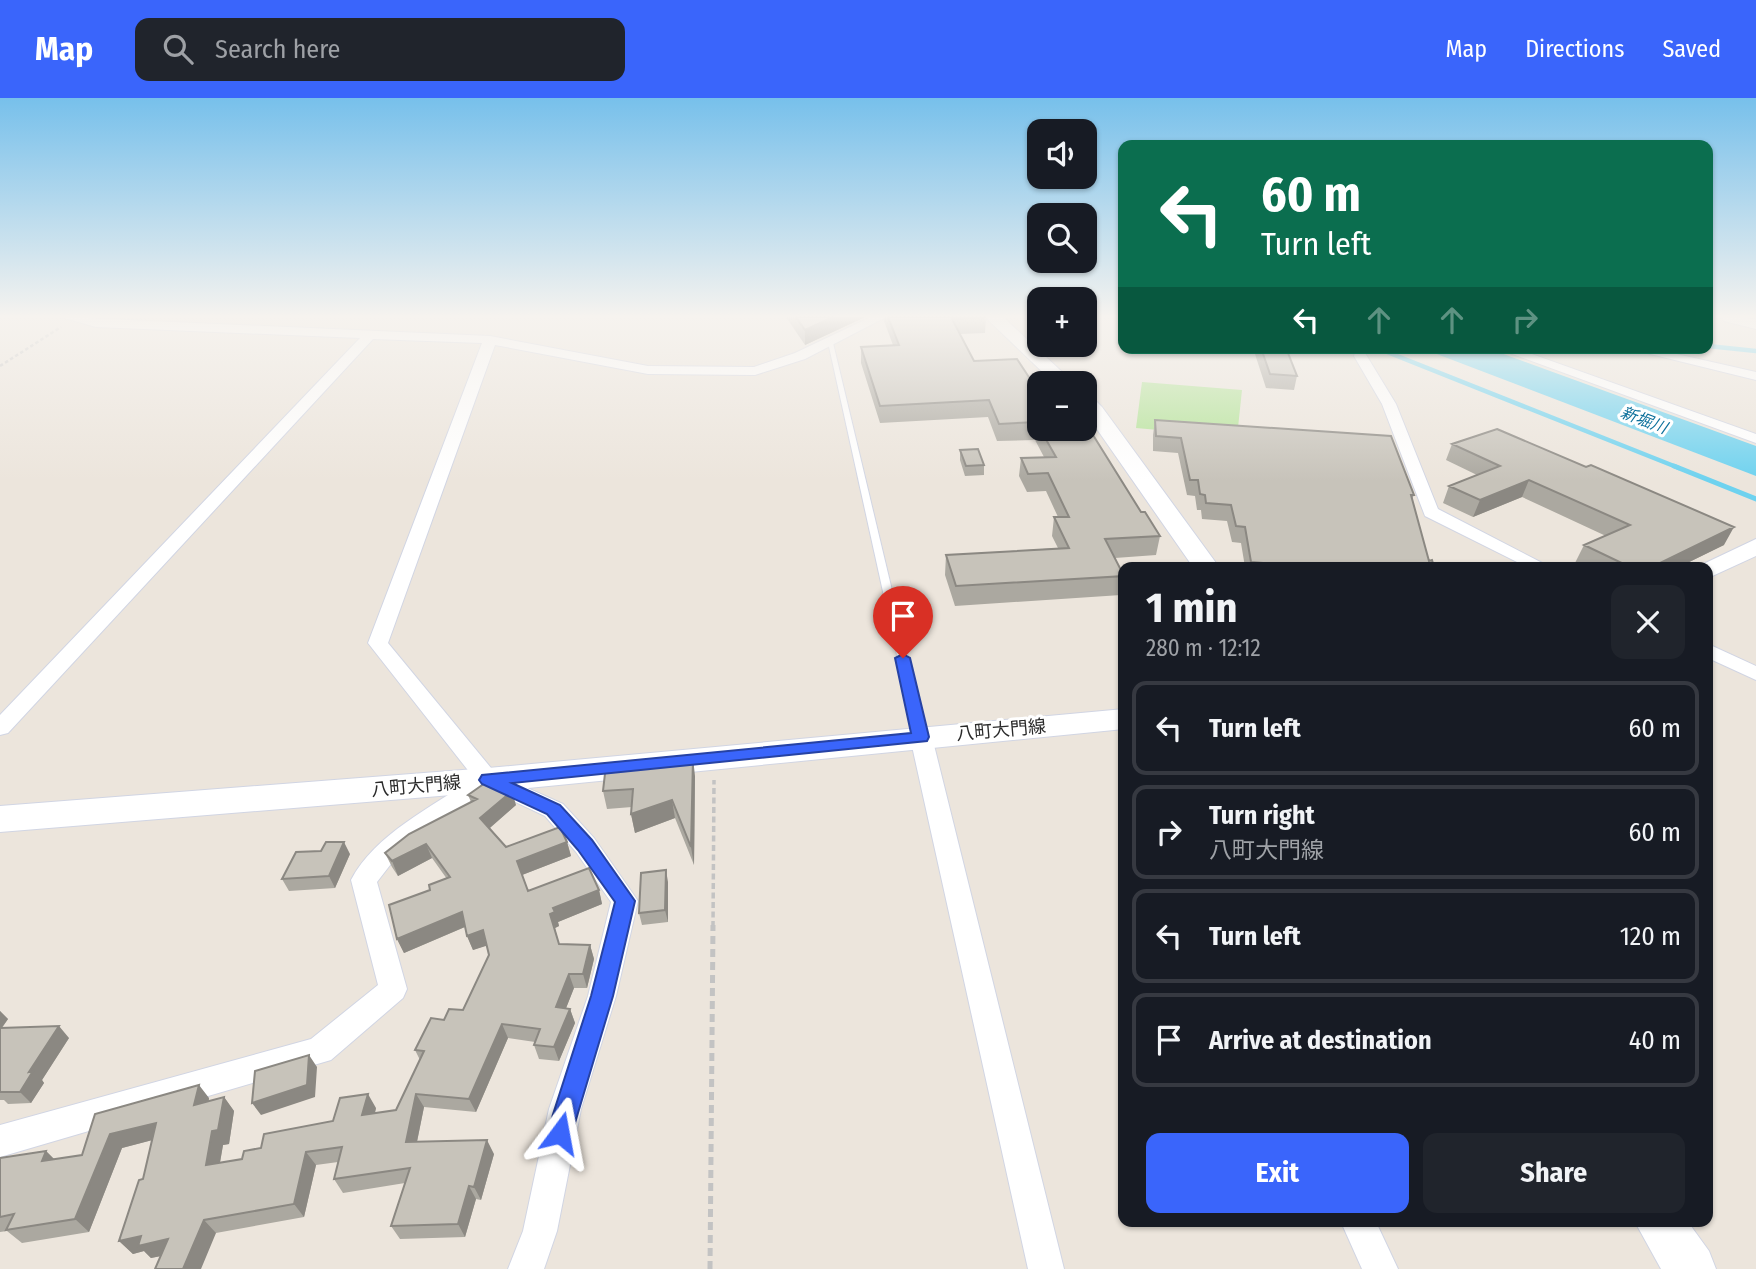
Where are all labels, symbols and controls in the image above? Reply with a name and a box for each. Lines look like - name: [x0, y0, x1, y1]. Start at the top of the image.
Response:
- search box: [135, 18, 625, 81]
- text: Map: [35, 29, 93, 69]
- icon: search: [159, 30, 197, 68]
- text: Search here: [215, 34, 340, 65]
- text: Map: [1446, 35, 1487, 63]
- text: Directions: [1525, 35, 1624, 63]
- text: Saved: [1662, 35, 1721, 63]
- map controls: [1027, 119, 1097, 441]
- button: sound: [1027, 119, 1097, 189]
- text: 60 m: [1261, 165, 1361, 224]
- icon: left: [1146, 168, 1237, 259]
- button: search: [1027, 203, 1097, 273]
- text: Turn left: [1261, 225, 1371, 263]
- button: +: [1027, 287, 1097, 357]
- icon: left: [1287, 301, 1325, 339]
- icon: ahead: [1360, 301, 1398, 339]
- icon: ahead: [1433, 301, 1471, 339]
- icon: right: [1506, 301, 1544, 339]
- button: −: [1027, 371, 1097, 441]
- water label: 新堀川: [1618, 403, 1672, 438]
- text: 1 min: [1146, 583, 1237, 633]
- button: close: [1611, 585, 1685, 659]
- pin: [873, 586, 933, 658]
- icon: arrive: [884, 597, 922, 635]
- text: 280 m · 12:12: [1146, 634, 1261, 662]
- icon: left: [1150, 709, 1188, 747]
- text: Turn left: [1209, 713, 1301, 744]
- text: 60 m: [1628, 713, 1681, 744]
- street label: 八町大門線: [955, 715, 1047, 745]
- street label: 八町大門線: [370, 771, 462, 801]
- text: Turn right: [1209, 800, 1315, 831]
- icon: right: [1150, 813, 1188, 851]
- text: 60 m: [1628, 817, 1681, 848]
- text: 八町大門線: [1209, 836, 1324, 864]
- icon: left: [1150, 917, 1188, 955]
- text: Turn left: [1209, 921, 1301, 952]
- text: 120 m: [1620, 921, 1681, 952]
- icon: arrive: [1150, 1021, 1188, 1059]
- text: Arrive at destination: [1209, 1025, 1432, 1056]
- text: 40 m: [1629, 1025, 1681, 1056]
- position arrow: [523, 1096, 597, 1170]
- button: Exit: [1146, 1133, 1409, 1213]
- button: Share: [1423, 1133, 1685, 1213]

